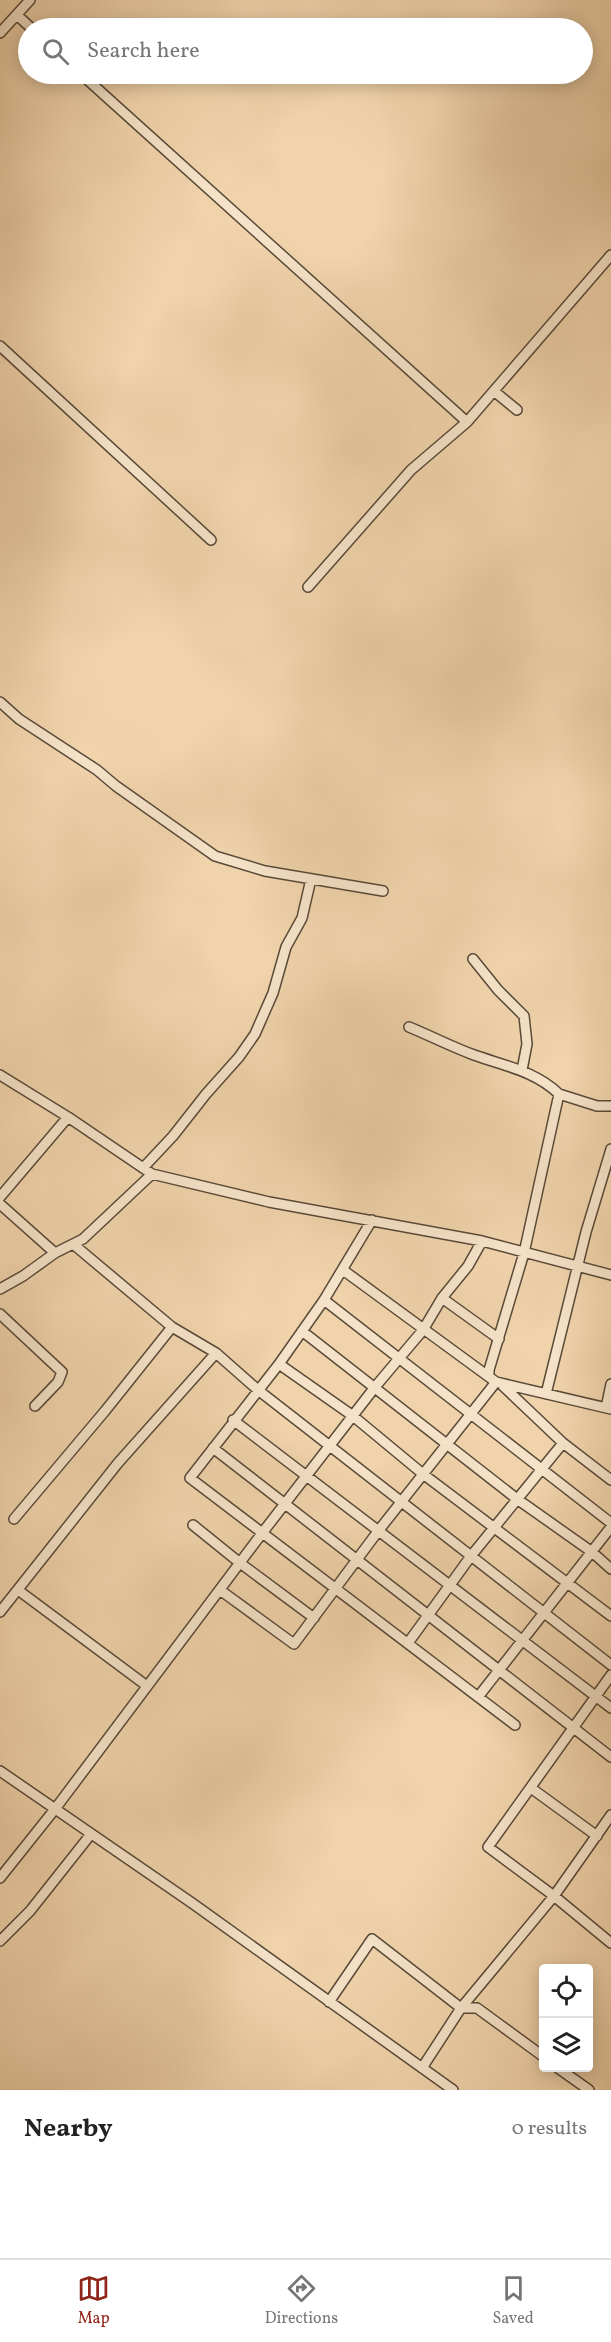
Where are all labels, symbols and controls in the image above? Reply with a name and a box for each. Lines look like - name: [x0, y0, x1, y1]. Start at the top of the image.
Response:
- search box: [18, 18, 593, 84]
- icon: search: [39, 35, 72, 68]
- text: Search here: [87, 36, 200, 67]
- map controls: [539, 1964, 593, 2072]
- button: locate: [539, 1964, 593, 2018]
- button: layers: [539, 2018, 593, 2072]
- text: Nearby: [24, 2111, 113, 2147]
- text: 0 results: [512, 2115, 587, 2143]
- tab: Map: [77, 2272, 110, 2330]
- tab: Directions: [265, 2272, 338, 2330]
- tab: Saved: [493, 2272, 534, 2330]

